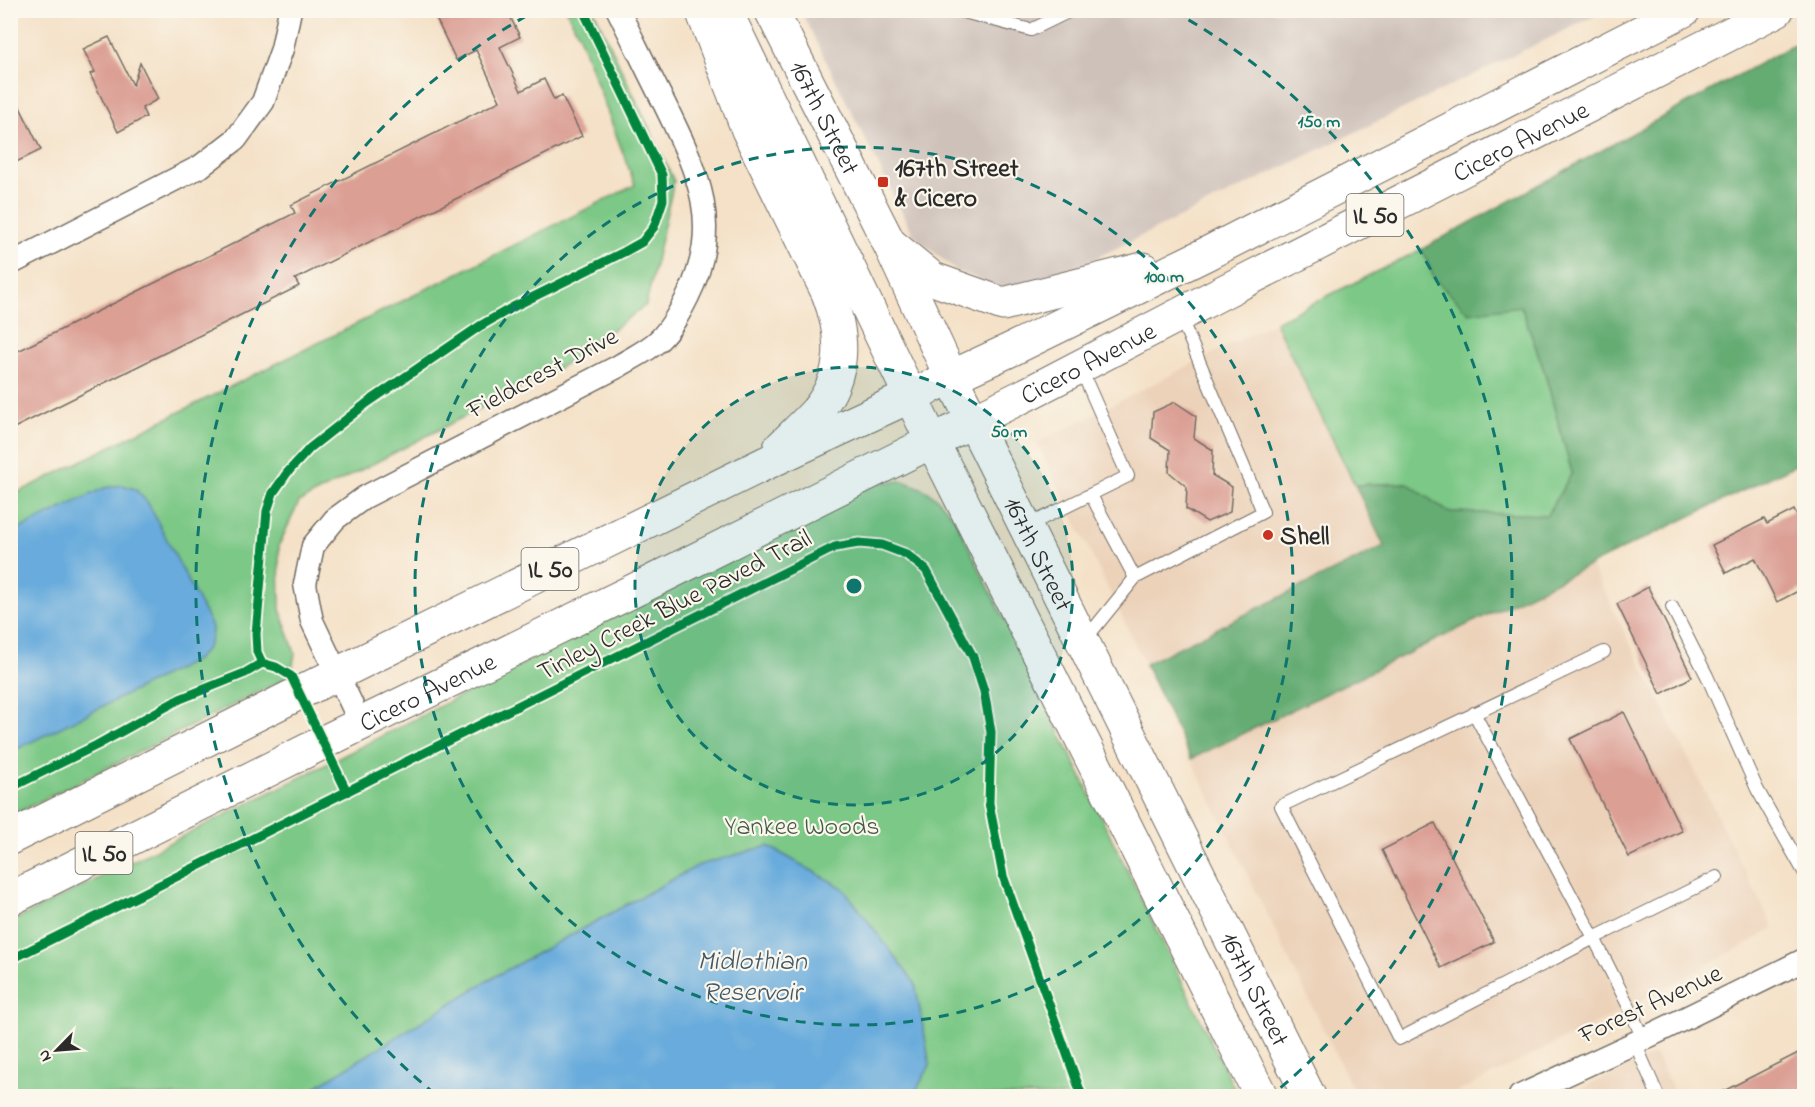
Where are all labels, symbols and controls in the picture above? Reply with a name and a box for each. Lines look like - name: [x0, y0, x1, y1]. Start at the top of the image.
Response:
- street label: 167th Street: [778, 55, 868, 182]
- street label: Cicero Avenue: [1447, 93, 1597, 194]
- text: 150 m: [1298, 110, 1340, 136]
- place label: 167th Street & Cicero: [894, 151, 1019, 219]
- marker: 167th Street & Cicero: [876, 175, 890, 189]
- road number: IL 50: [1346, 194, 1404, 236]
- text: 100 m: [1144, 265, 1184, 291]
- street label: Cicero Avenue: [1015, 314, 1164, 416]
- street label: Fieldcrest Drive: [460, 319, 626, 431]
- text: 50 m: [991, 420, 1027, 446]
- street label: 167th Street: [992, 491, 1081, 619]
- place label: Shell: [1280, 519, 1329, 557]
- street label: Tinley Creek Blue Paved Trail: [532, 521, 819, 692]
- marker: Shell: [1261, 528, 1275, 542]
- road number: IL 50: [522, 548, 578, 590]
- centre of rings: [844, 576, 864, 596]
- street label: Cicero Avenue: [354, 644, 504, 744]
- park label: Yankee Woods: [724, 809, 880, 847]
- road number: IL 50: [76, 832, 132, 874]
- street label: 167th Street: [1208, 926, 1297, 1054]
- water label: Midlothian Reservoir: [697, 943, 808, 1013]
- street label: Forest Avenue: [1573, 956, 1729, 1056]
- north arrow: [27, 1020, 87, 1080]
- text: N: [32, 1045, 58, 1065]

